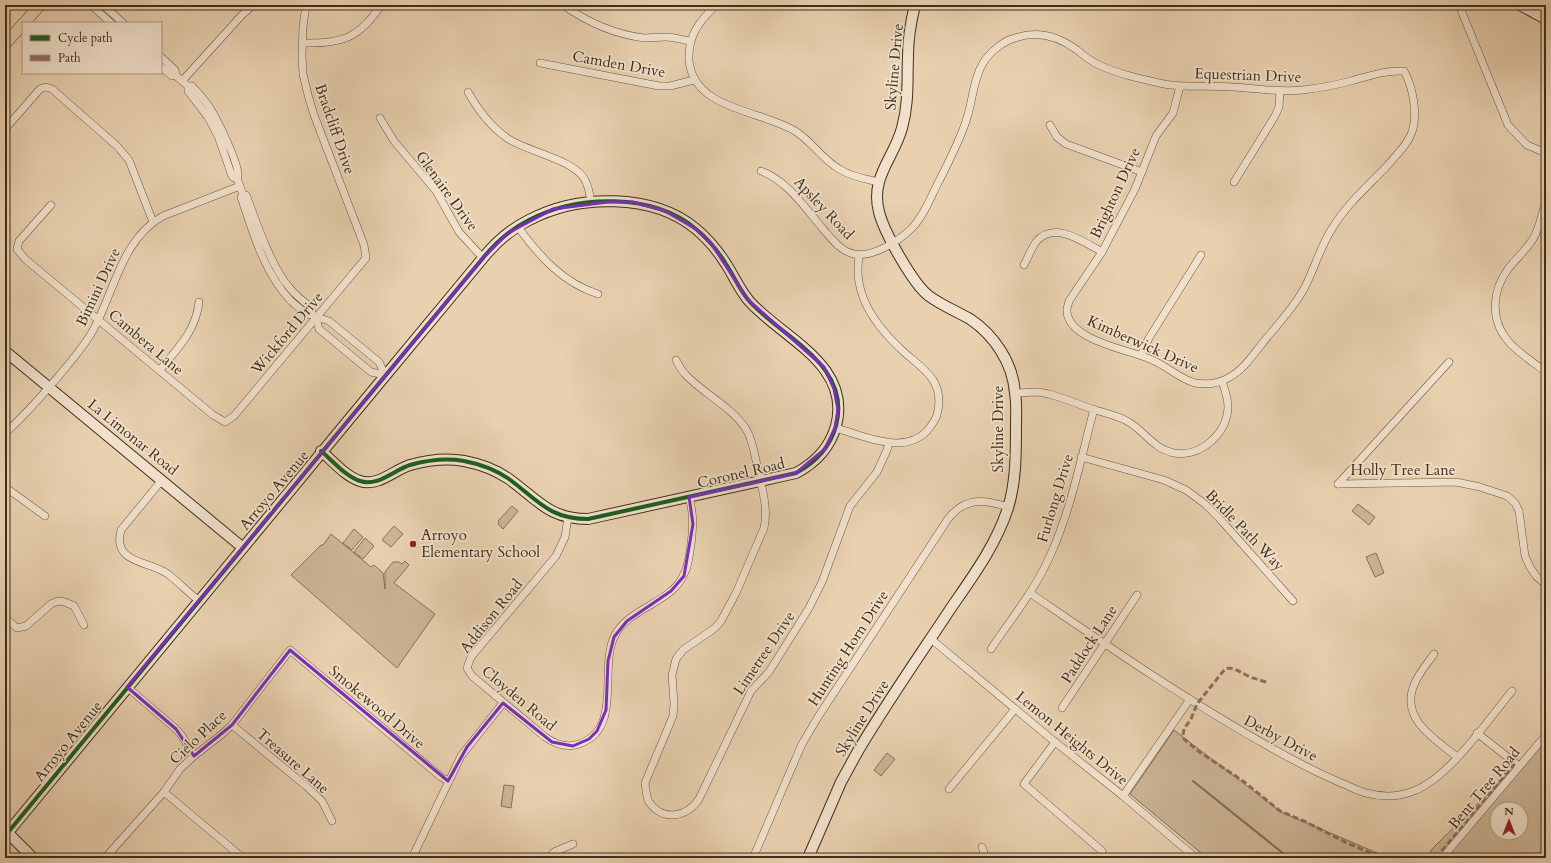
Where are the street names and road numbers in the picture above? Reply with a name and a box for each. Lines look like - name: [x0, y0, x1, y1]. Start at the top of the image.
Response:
- street label: Skyline Drive: [880, 23, 908, 111]
- street label: Camden Drive: [571, 46, 667, 82]
- street label: Equestrian Drive: [1194, 63, 1302, 87]
- street label: Bradcliff Drive: [310, 81, 360, 177]
- street label: Brighton Drive: [1085, 144, 1145, 242]
- street label: Glenaire Drive: [411, 147, 483, 235]
- street label: Apsley Road: [790, 172, 858, 244]
- street label: Bimini Drive: [71, 244, 125, 329]
- street label: Wickford Drive: [246, 287, 328, 379]
- street label: Cambera Lane: [104, 305, 188, 379]
- street label: Kimberwick Drive: [1084, 310, 1202, 378]
- street label: Skyline Drive: [988, 385, 1008, 473]
- street label: La Limonar Road: [84, 394, 182, 480]
- street label: Arroyo Avenue: [235, 446, 313, 534]
- street label: Furlong Drive: [1032, 451, 1078, 545]
- street label: Coronel Road: [695, 453, 787, 493]
- street label: Holly Tree Lane: [1350, 460, 1456, 480]
- street label: Bridle Path Way: [1201, 485, 1289, 575]
- street label: Addison Road: [455, 575, 527, 657]
- street label: Hunting Horn Drive: [803, 586, 893, 710]
- street label: Paddock Lane: [1056, 601, 1122, 687]
- street label: Limetree Drive: [729, 607, 799, 699]
- street label: Smokewood Drive: [325, 661, 429, 753]
- street label: Cloyden Road: [477, 661, 561, 735]
- street label: Skyline Drive: [830, 676, 894, 760]
- street label: Lemon Heights Drive: [1011, 686, 1133, 790]
- street label: Arroyo Avenue: [29, 696, 107, 786]
- street label: Cielo Place: [165, 705, 231, 769]
- street label: Derby Drive: [1241, 710, 1322, 766]
- street label: Treasure Lane: [252, 724, 334, 798]
- street label: Bent Tree Road: [1444, 743, 1524, 833]

